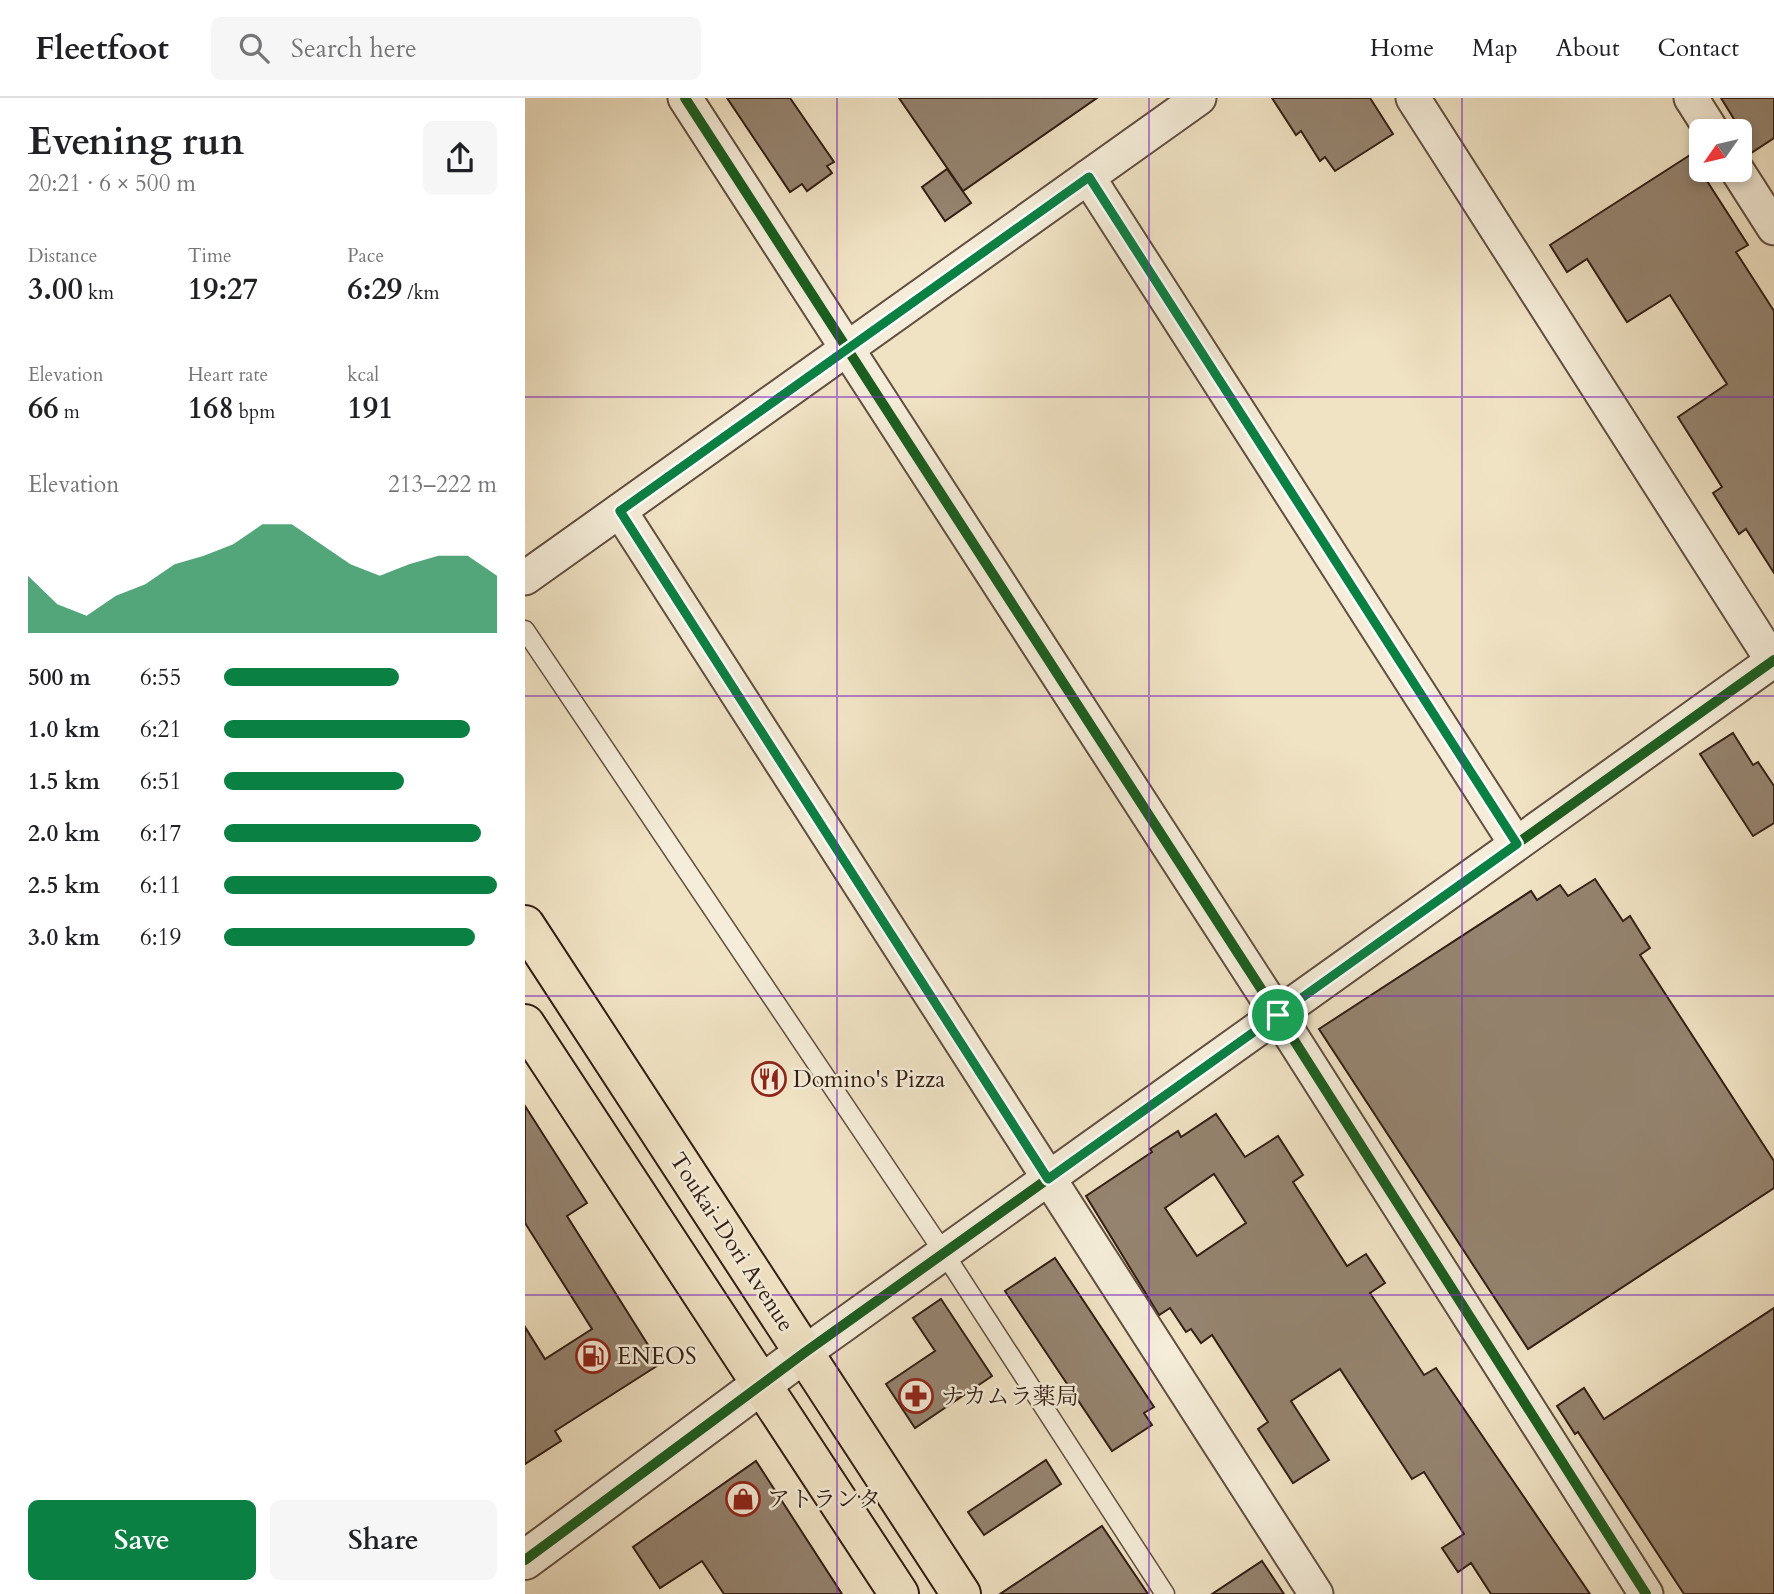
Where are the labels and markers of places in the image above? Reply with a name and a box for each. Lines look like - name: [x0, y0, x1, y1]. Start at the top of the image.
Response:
- pin: [1248, 985, 1308, 1045]
- restaurant icon: Domino's Pizza: [750, 1060, 788, 1098]
- place label: Domino's Pizza: [793, 1064, 945, 1095]
- fuel station icon: ENEOS: [574, 1337, 612, 1375]
- place label: ENEOS: [617, 1341, 696, 1372]
- pharmacy icon: ナカムラ薬局: [897, 1377, 935, 1415]
- place label: ナカムラ薬局: [941, 1381, 1079, 1412]
- shop icon: アトランタ: [724, 1480, 762, 1518]
- place label: アトランタ: [767, 1484, 881, 1515]

